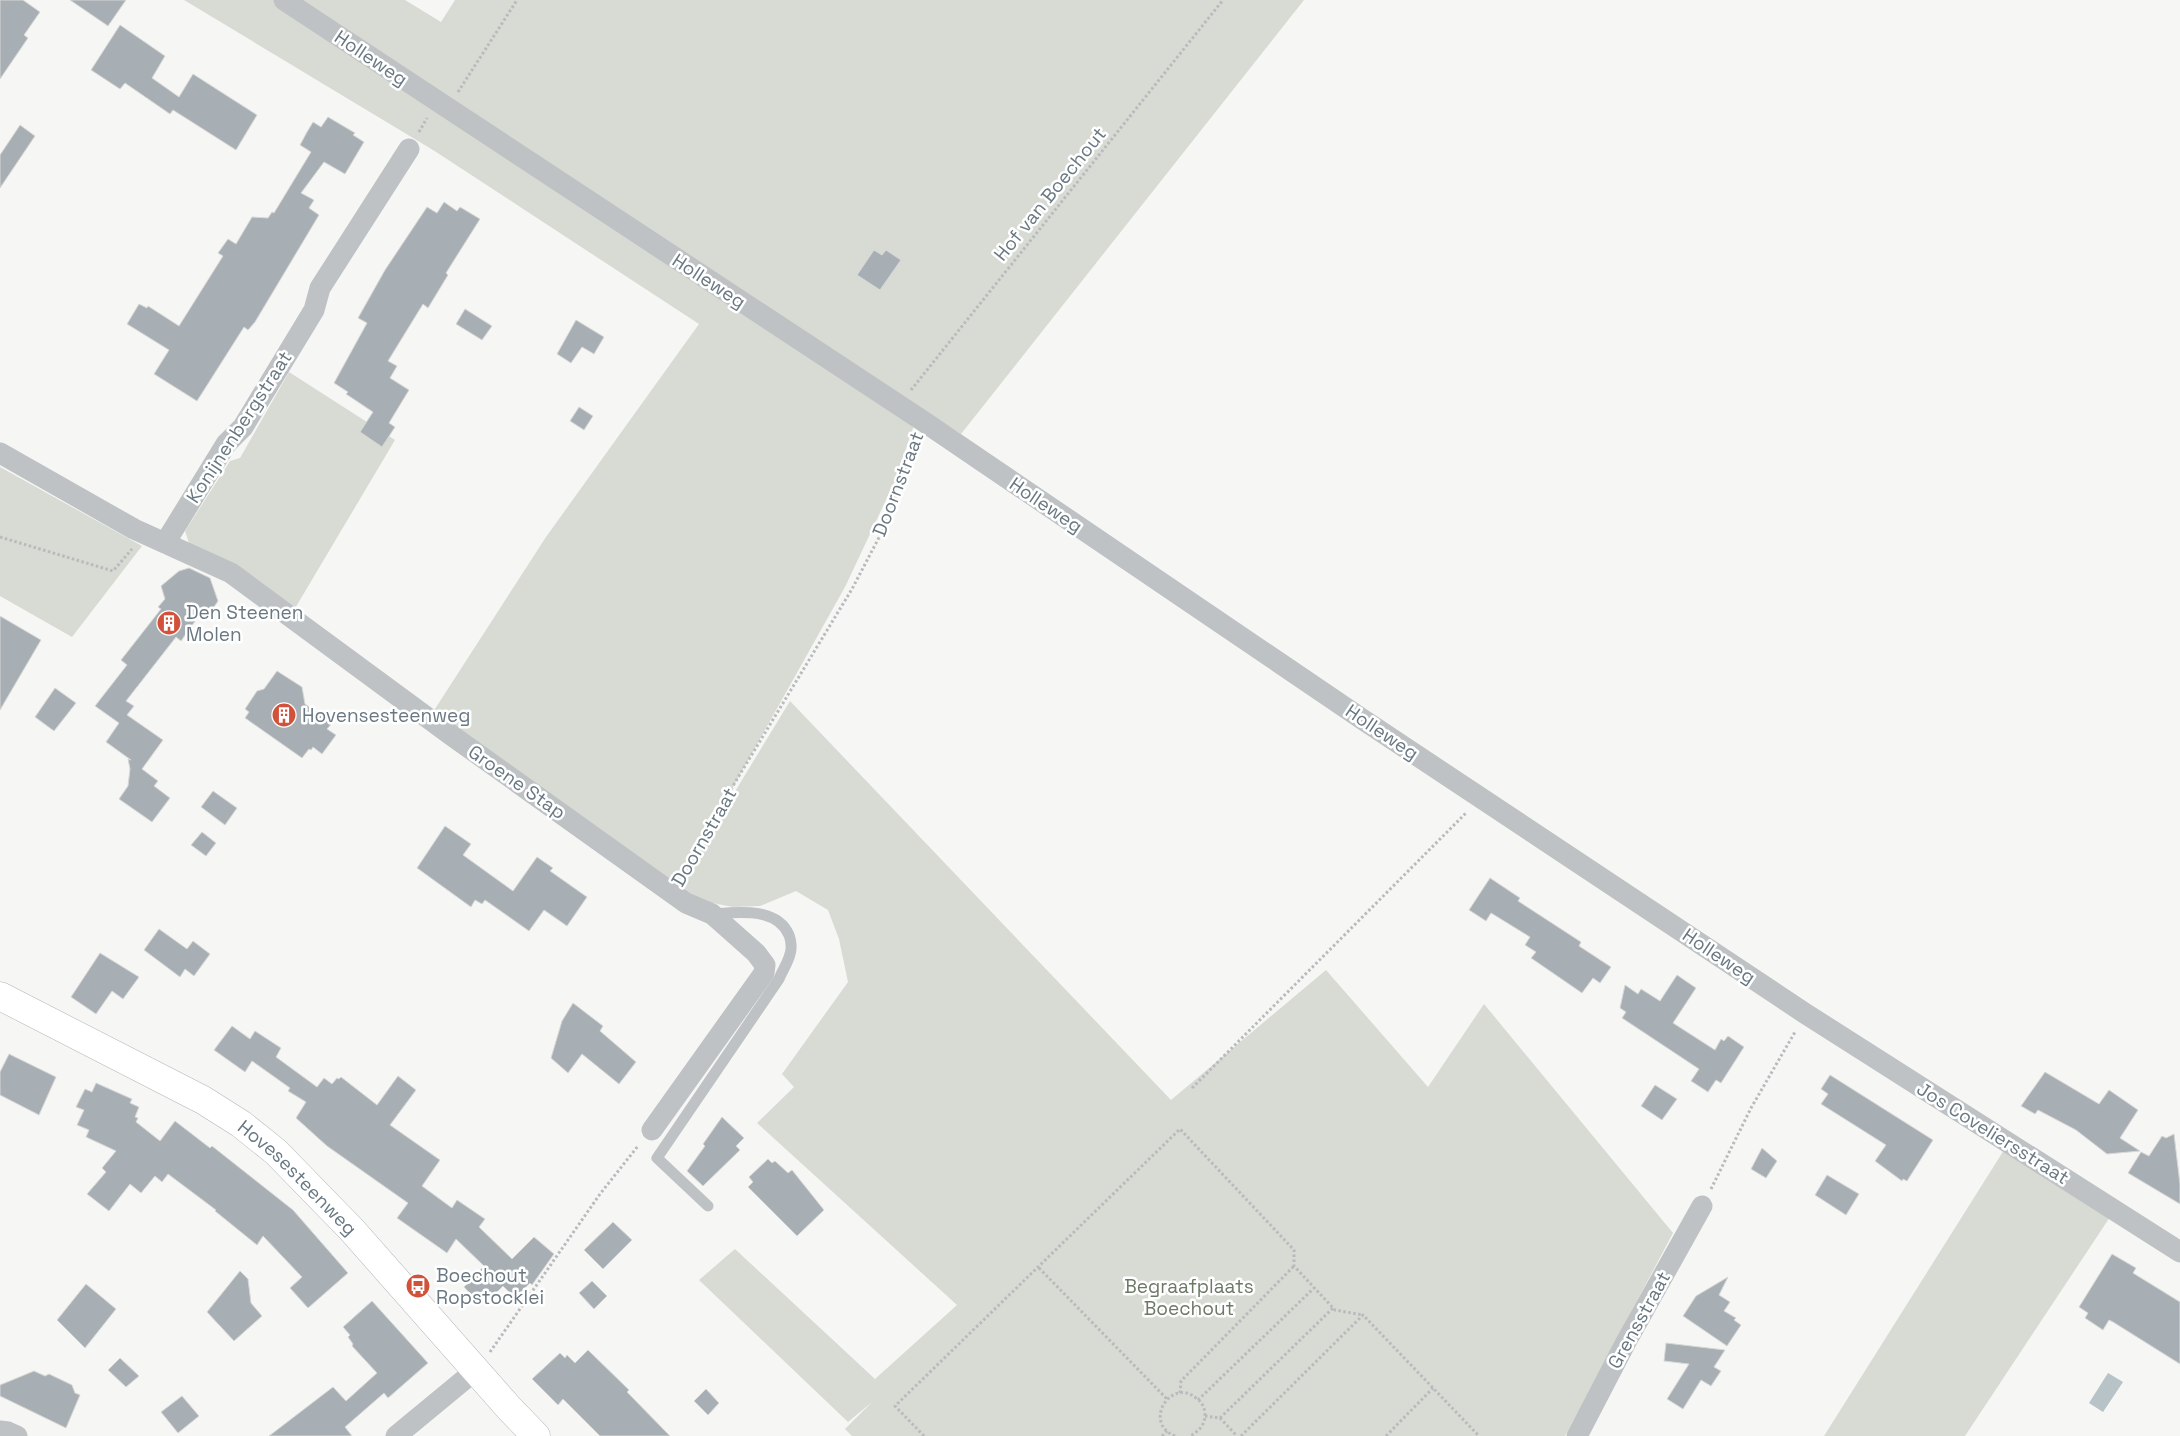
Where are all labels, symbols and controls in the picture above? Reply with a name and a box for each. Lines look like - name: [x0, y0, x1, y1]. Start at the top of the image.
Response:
- street label: Holleweg: [330, 24, 412, 92]
- street label: Hof van Boechout: [988, 122, 1112, 266]
- street label: Holleweg: [667, 248, 751, 314]
- street label: Konijnenbergstraat: [180, 346, 298, 508]
- street label: Doornstraat: [867, 428, 929, 540]
- street label: Holleweg: [1005, 471, 1087, 539]
- place label: Den Steenen Molen: [186, 600, 303, 647]
- building icon: Den Steenen Molen: [156, 610, 182, 636]
- street label: Holleweg: [1341, 698, 1423, 766]
- building icon: Hovensesteenweg: [271, 702, 297, 728]
- place label: Hovensesteenweg: [302, 703, 471, 728]
- street label: Groene Stap: [463, 739, 571, 825]
- street label: Doornstraat: [666, 783, 742, 891]
- street label: Holleweg: [1678, 922, 1760, 990]
- street label: Jos Coveliersstraat: [1912, 1076, 2074, 1190]
- street label: Hovesesteenweg: [233, 1114, 363, 1241]
- place label: Boechout Ropstocklei: [436, 1263, 544, 1310]
- street label: Grensstraat: [1602, 1267, 1676, 1373]
- bus stop icon: Boechout Ropstocklei: [405, 1273, 431, 1299]
- park label: Begraafplaats Boechout: [1124, 1274, 1254, 1321]

